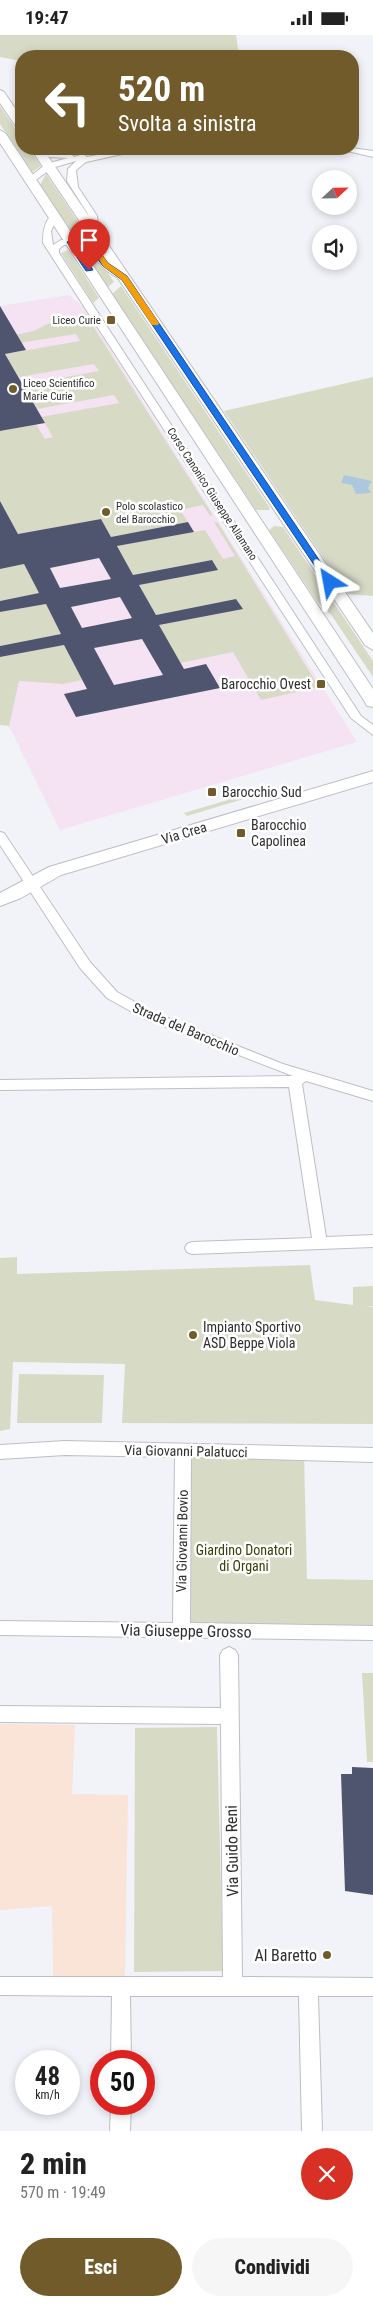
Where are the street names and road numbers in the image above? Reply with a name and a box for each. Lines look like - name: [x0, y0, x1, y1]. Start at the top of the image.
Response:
- street label: Corso Canonico Giuseppe Allamano: [164, 425, 260, 563]
- street label: Via Crea: [160, 819, 208, 847]
- street label: Strada del Barocchio: [130, 999, 242, 1059]
- street label: Via Giovanni Palatucci: [124, 1442, 248, 1460]
- street label: Via Giovanni Bovio: [173, 1489, 191, 1593]
- street label: Via Giuseppe Grosso: [120, 1620, 252, 1642]
- street label: Via Guido Reni: [222, 1805, 242, 1897]

